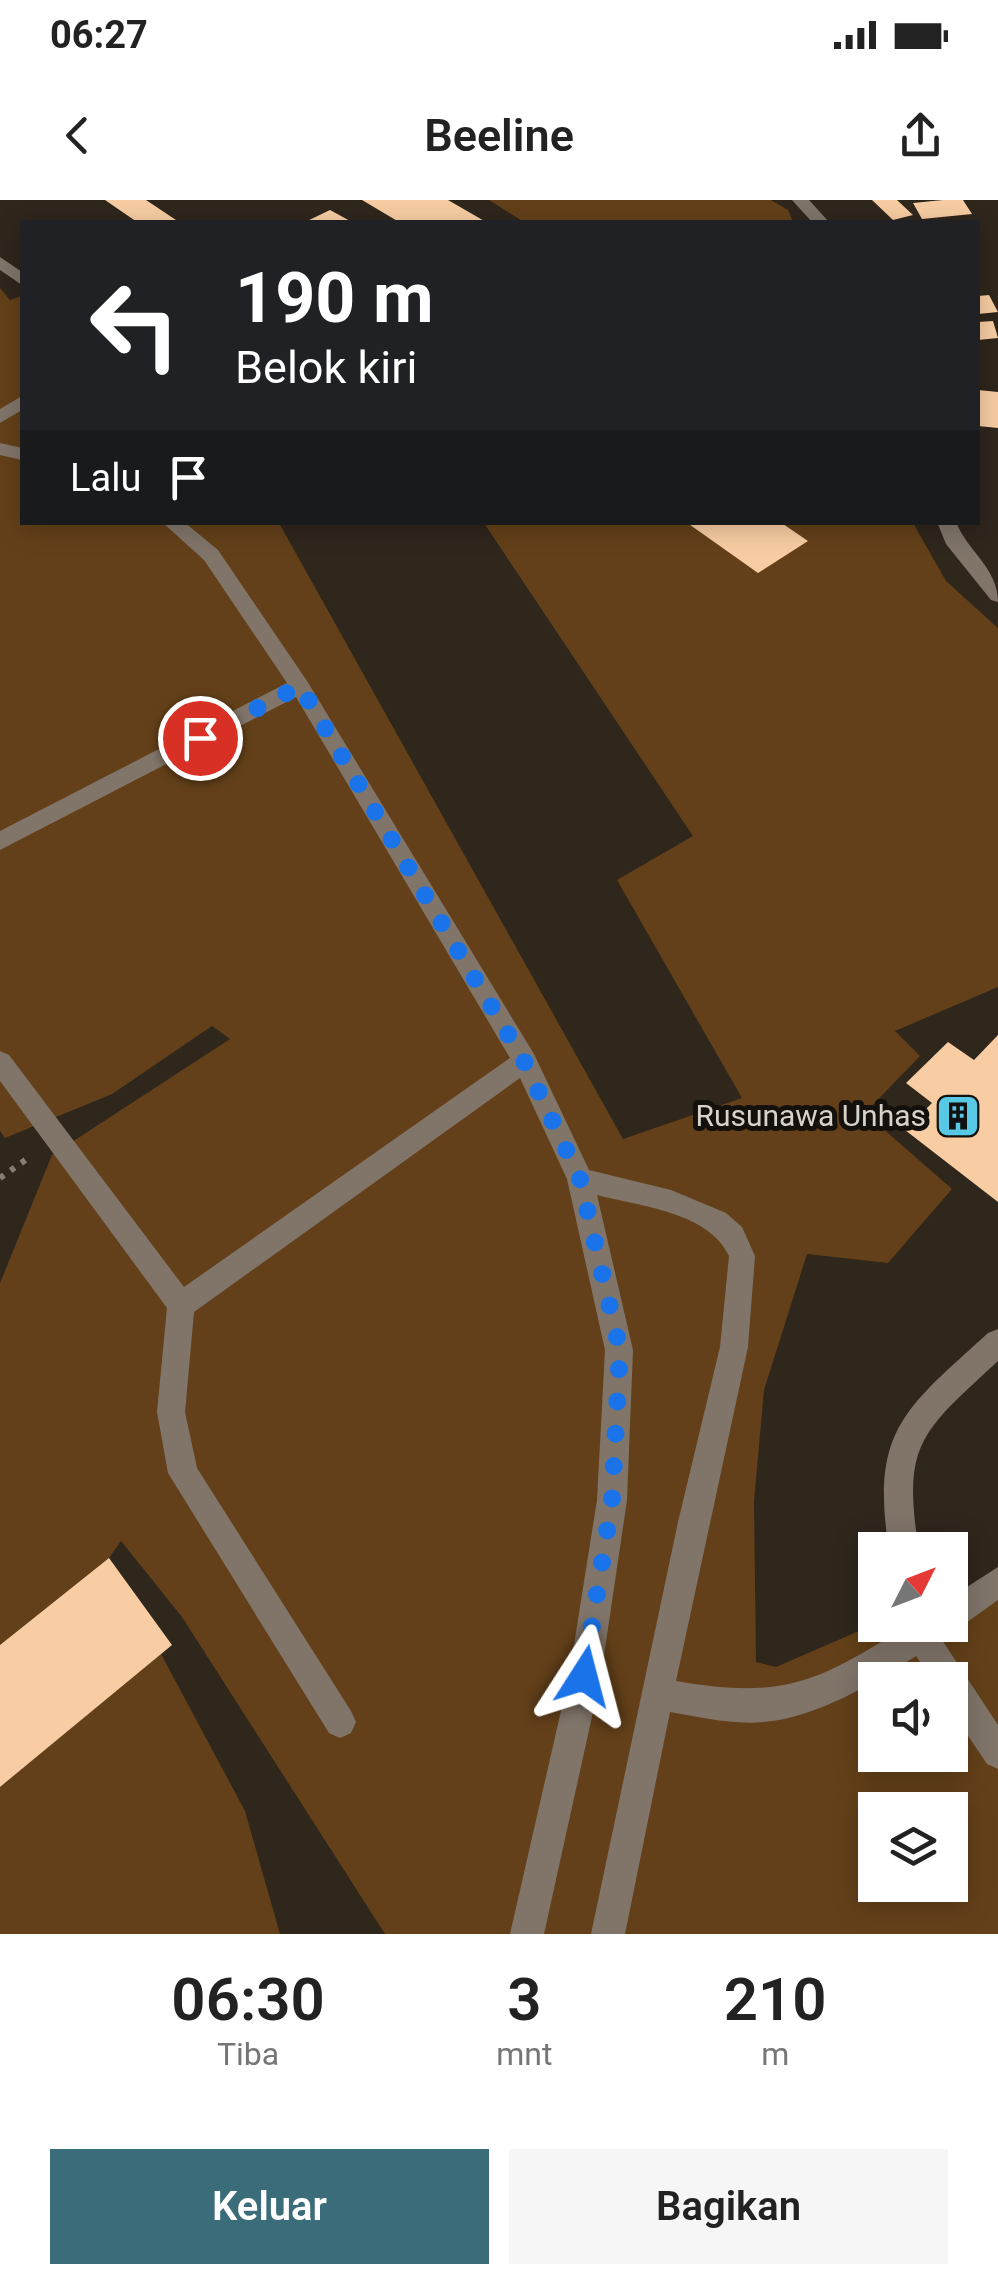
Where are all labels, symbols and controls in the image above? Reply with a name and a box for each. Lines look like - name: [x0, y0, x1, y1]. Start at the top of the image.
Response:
- text: 06:27: [50, 13, 148, 57]
- icon: back: [50, 108, 105, 163]
- icon: share: [893, 108, 948, 163]
- text: Beeline: [424, 109, 574, 162]
- text: 190 m: [235, 257, 434, 339]
- icon: left: [70, 260, 200, 390]
- text: Belok kiri: [235, 341, 417, 394]
- icon: arrive: [161, 450, 216, 505]
- text: Lalu: [70, 456, 141, 500]
- pin: [158, 696, 243, 781]
- icon: arrive: [173, 711, 228, 766]
- building icon: Rusunawa Unhas: [935, 1093, 981, 1139]
- place label: Rusunawa Unhas: [695, 1098, 926, 1133]
- north arrow: [858, 1532, 968, 1642]
- map controls: [858, 1532, 968, 1902]
- position arrow: [532, 1624, 636, 1728]
- button: sound: [858, 1662, 968, 1772]
- button: layers: [858, 1792, 968, 1902]
- text: 06:30: [171, 1964, 325, 2035]
- text: 3: [507, 1964, 541, 2035]
- text: 210: [724, 1964, 827, 2035]
- text: Tiba: [217, 2035, 279, 2073]
- text: mnt: [496, 2035, 552, 2073]
- text: m: [761, 2035, 789, 2073]
- button: Keluar: [50, 2149, 489, 2264]
- button: Bagikan: [509, 2149, 948, 2264]

